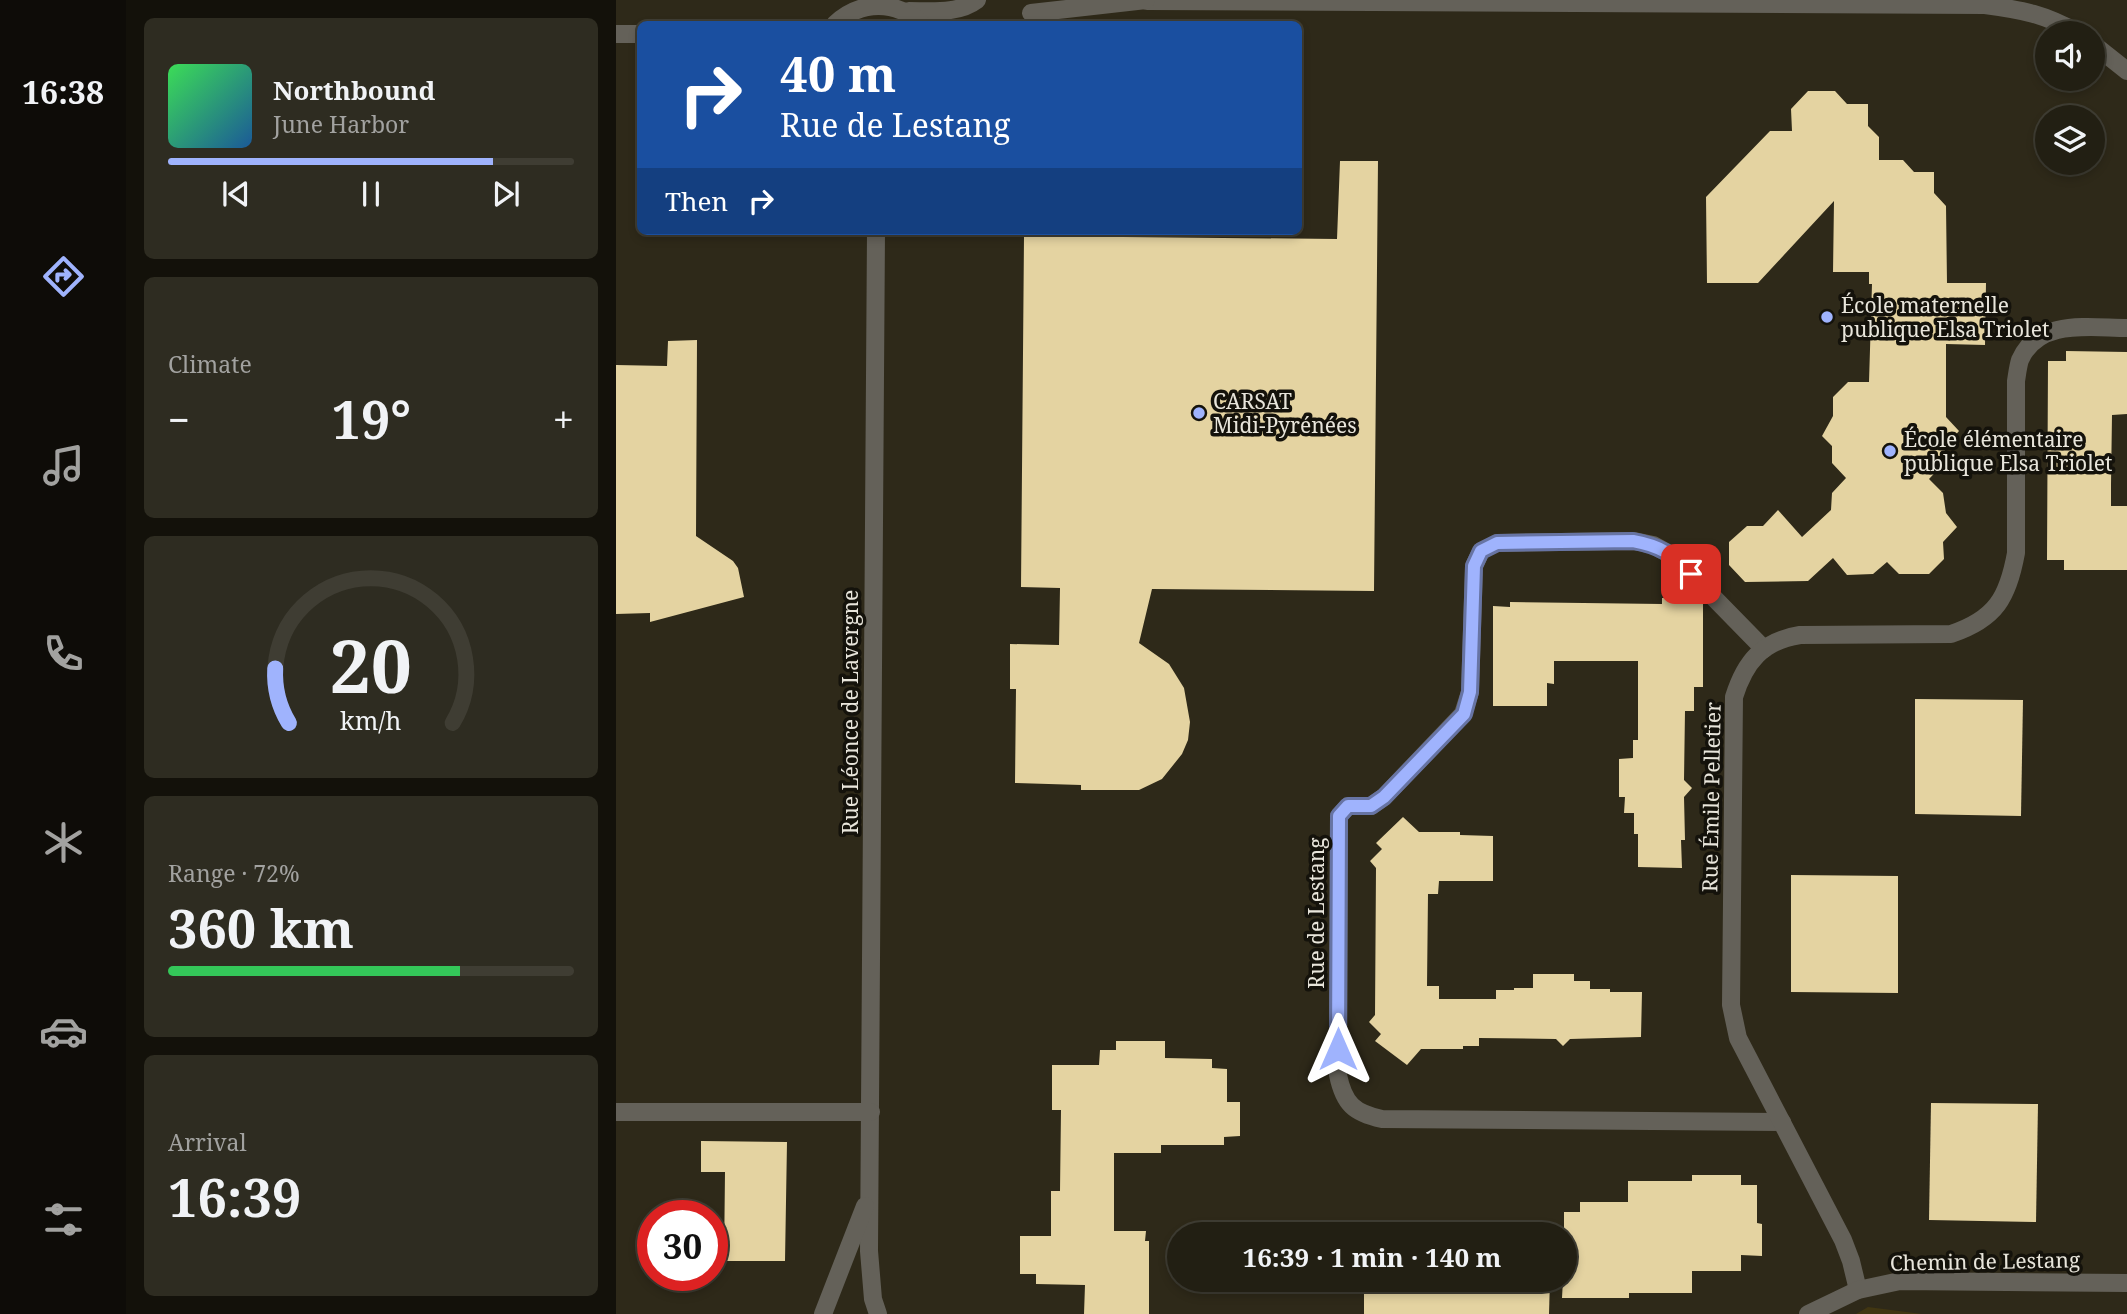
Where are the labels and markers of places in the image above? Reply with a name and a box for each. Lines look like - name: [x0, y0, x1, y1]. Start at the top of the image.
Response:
- place label: École maternelle publique Elsa Triolet: [1841, 291, 2049, 343]
- marker: École maternelle publique Elsa Triolet: [1819, 309, 1835, 325]
- place label: CARSAT Midi-Pyrénées: [1213, 387, 1357, 439]
- marker: CARSAT Midi-Pyrénées: [1191, 405, 1207, 421]
- place label: École élémentaire publique Elsa Triolet: [1904, 425, 2112, 477]
- marker: École élémentaire publique Elsa Triolet: [1882, 443, 1898, 459]
- pin: [1661, 544, 1721, 604]

